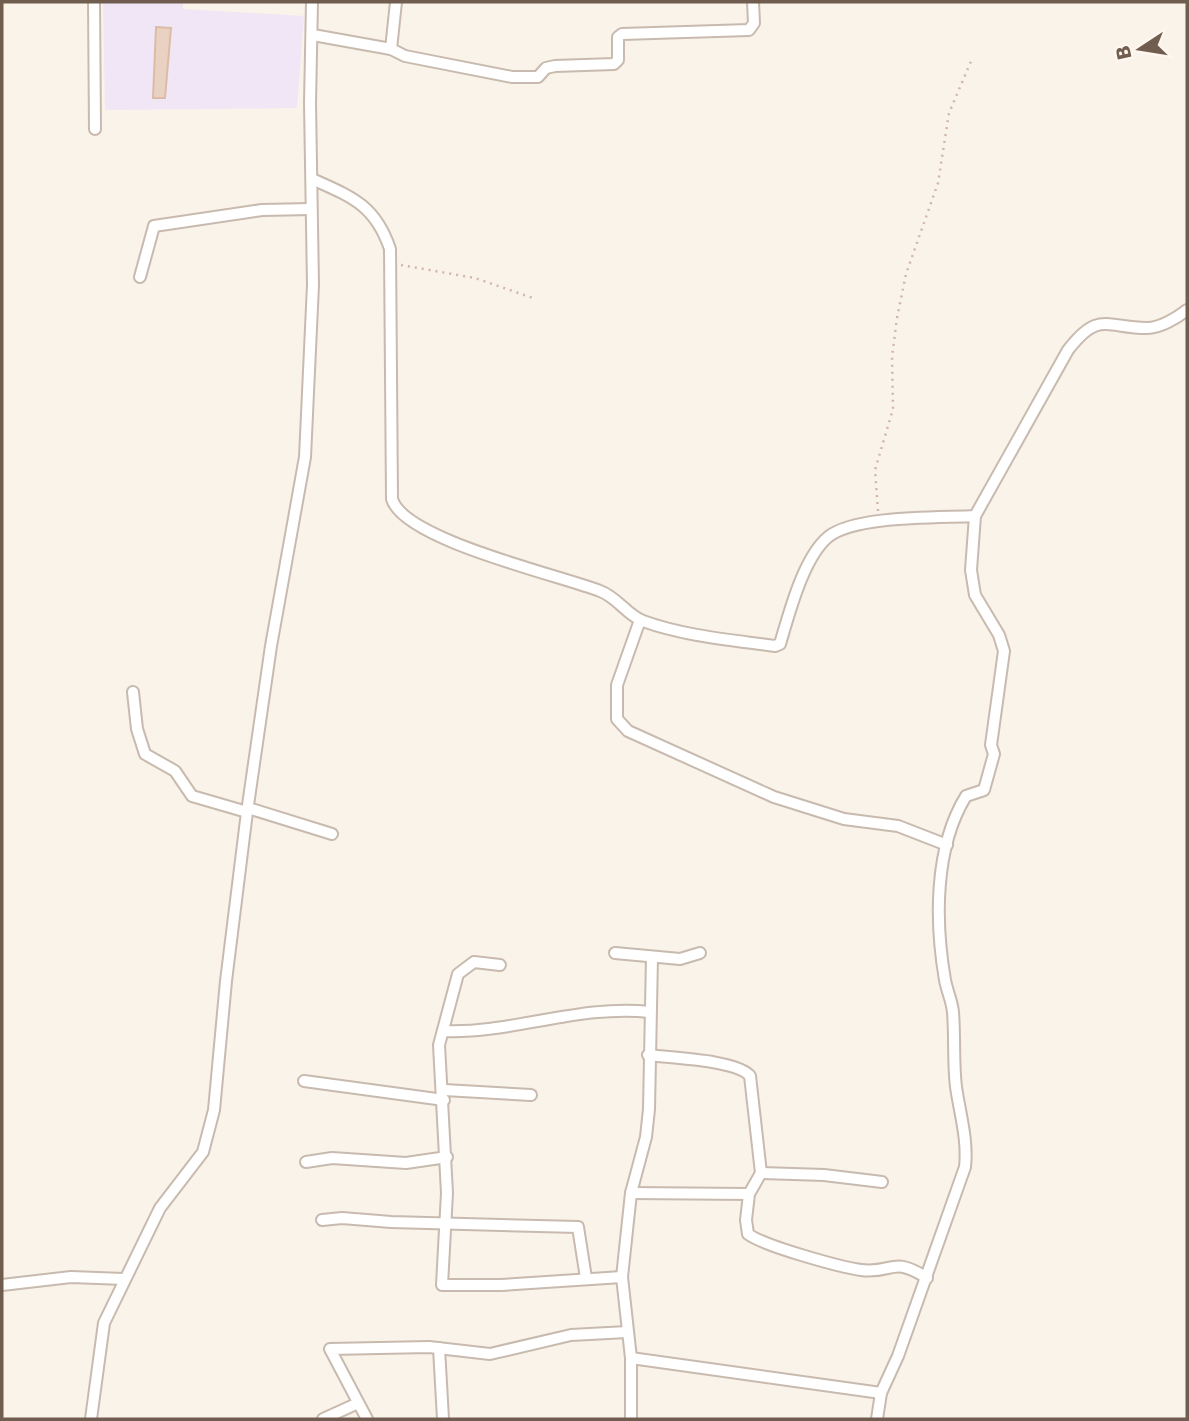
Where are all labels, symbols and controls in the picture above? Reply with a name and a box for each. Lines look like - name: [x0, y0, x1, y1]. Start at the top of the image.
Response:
- north arrow: [1105, 14, 1175, 84]
- text: B: [1111, 43, 1136, 62]

